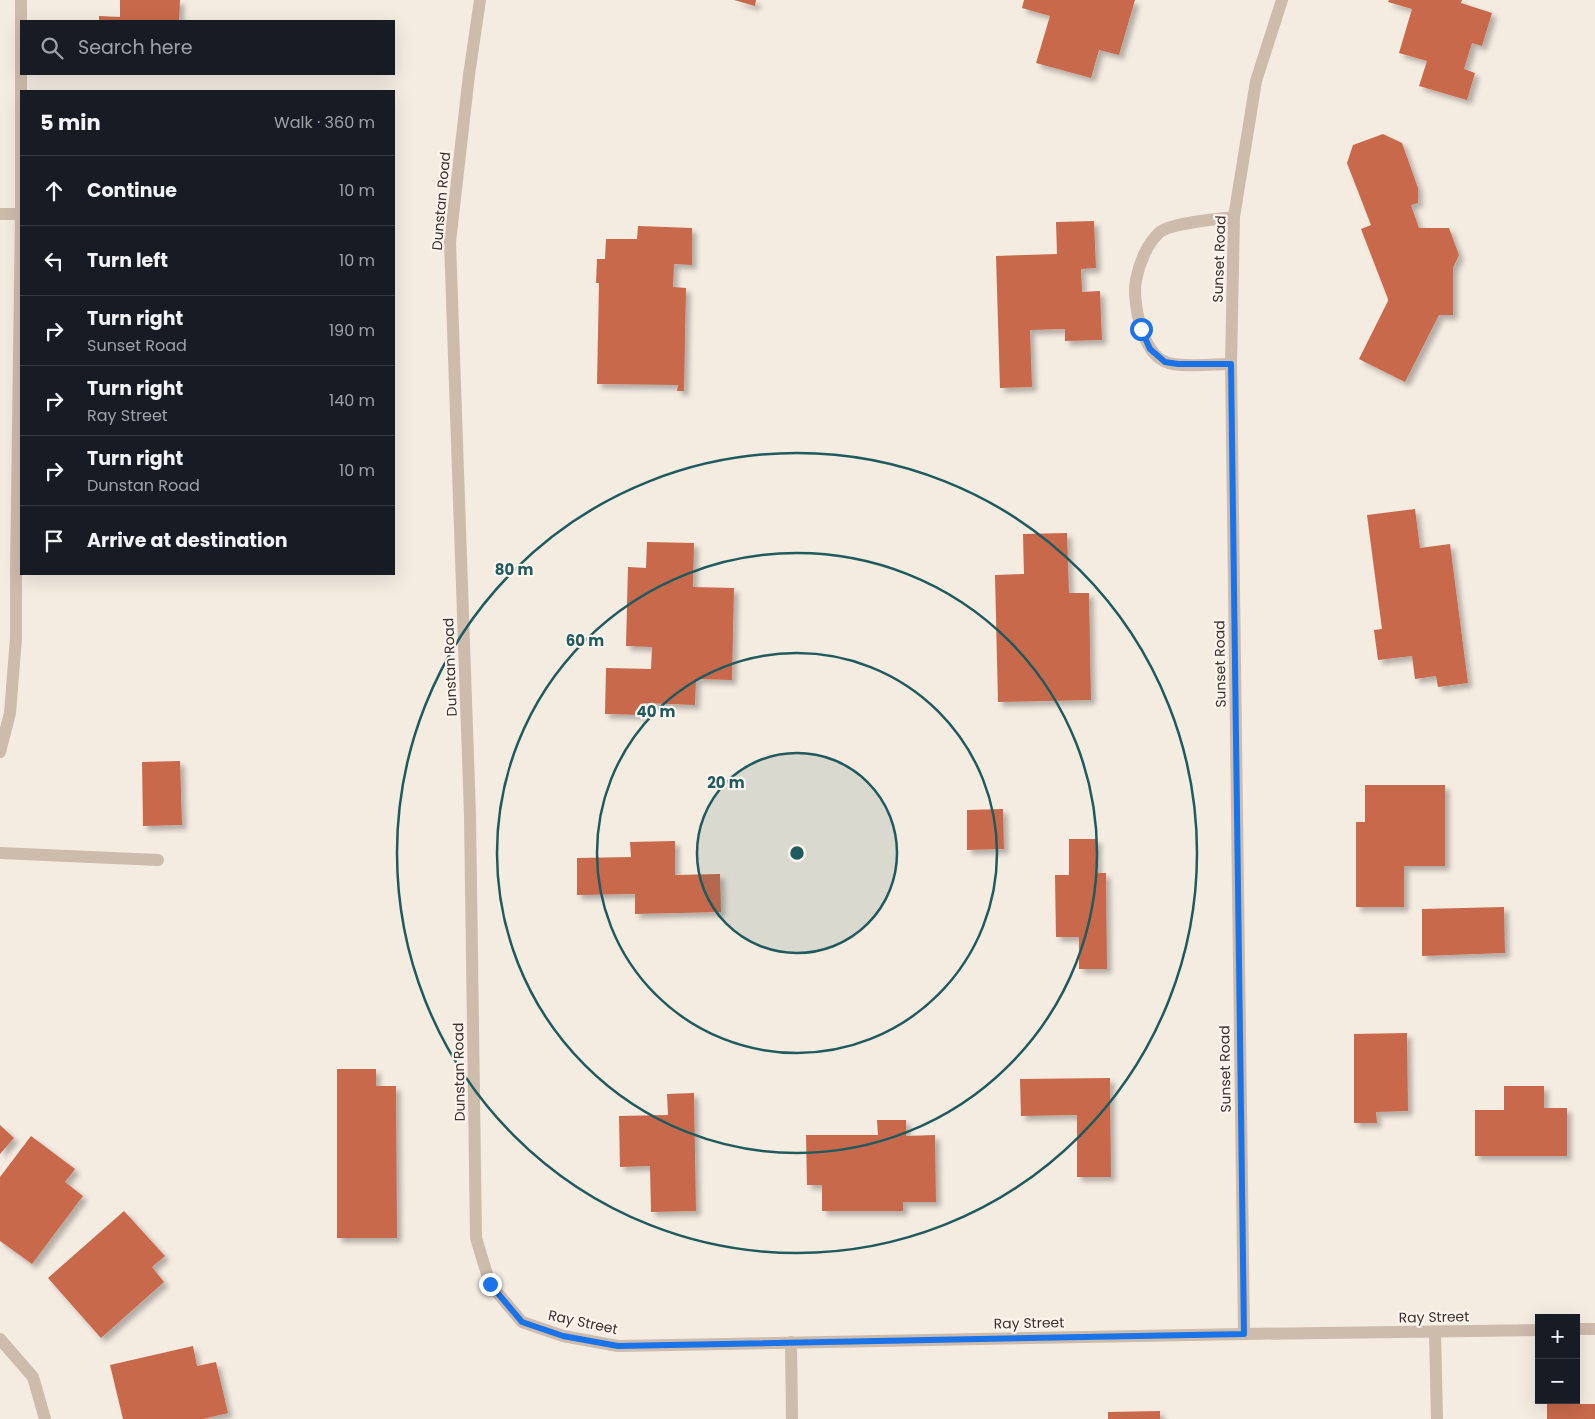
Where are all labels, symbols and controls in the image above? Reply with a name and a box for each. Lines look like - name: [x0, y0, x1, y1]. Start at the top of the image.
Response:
- search box: [20, 20, 395, 75]
- icon: search: [38, 34, 66, 62]
- text: Search here: [78, 34, 192, 61]
- text: 5 min: [40, 108, 101, 137]
- text: Walk · 360 m: [274, 111, 375, 134]
- street label: Dunstan Road: [427, 151, 455, 251]
- icon: ahead: [40, 177, 68, 205]
- text: Continue: [87, 177, 177, 204]
- text: 10 m: [339, 179, 375, 202]
- street label: Sunset Road: [1207, 215, 1231, 303]
- icon: left: [40, 247, 68, 275]
- text: Turn left: [87, 247, 168, 274]
- text: 10 m: [339, 249, 375, 272]
- text: Turn right: [87, 305, 183, 332]
- icon: right: [40, 317, 68, 345]
- route start: [1130, 318, 1153, 341]
- text: 190 m: [329, 319, 375, 342]
- text: Sunset Road: [87, 334, 187, 357]
- text: Turn right: [87, 375, 183, 402]
- icon: right: [40, 387, 68, 415]
- text: 140 m: [329, 389, 375, 412]
- text: Ray Street: [87, 404, 168, 427]
- text: Turn right: [87, 445, 183, 472]
- icon: right: [40, 457, 68, 485]
- text: 10 m: [339, 459, 375, 482]
- text: Dunstan Road: [87, 474, 200, 497]
- icon: arrive: [40, 527, 68, 555]
- text: Arrive at destination: [87, 527, 288, 554]
- text: 80 m: [495, 559, 533, 580]
- street label: Dunstan Road: [438, 617, 462, 717]
- street label: Sunset Road: [1209, 620, 1231, 708]
- text: 60 m: [566, 630, 604, 651]
- text: 40 m: [636, 701, 676, 722]
- text: 20 m: [707, 772, 745, 793]
- centre of rings: [788, 844, 806, 862]
- street label: Dunstan Road: [448, 1022, 470, 1122]
- street label: Sunset Road: [1214, 1025, 1236, 1113]
- route end: [479, 1273, 502, 1296]
- street label: Ray Street: [546, 1305, 620, 1339]
- street label: Ray Street: [1399, 1306, 1469, 1328]
- street label: Ray Street: [994, 1312, 1064, 1334]
- map controls: [1535, 1314, 1580, 1404]
- button: +: [1535, 1314, 1580, 1359]
- button: −: [1535, 1359, 1580, 1404]

